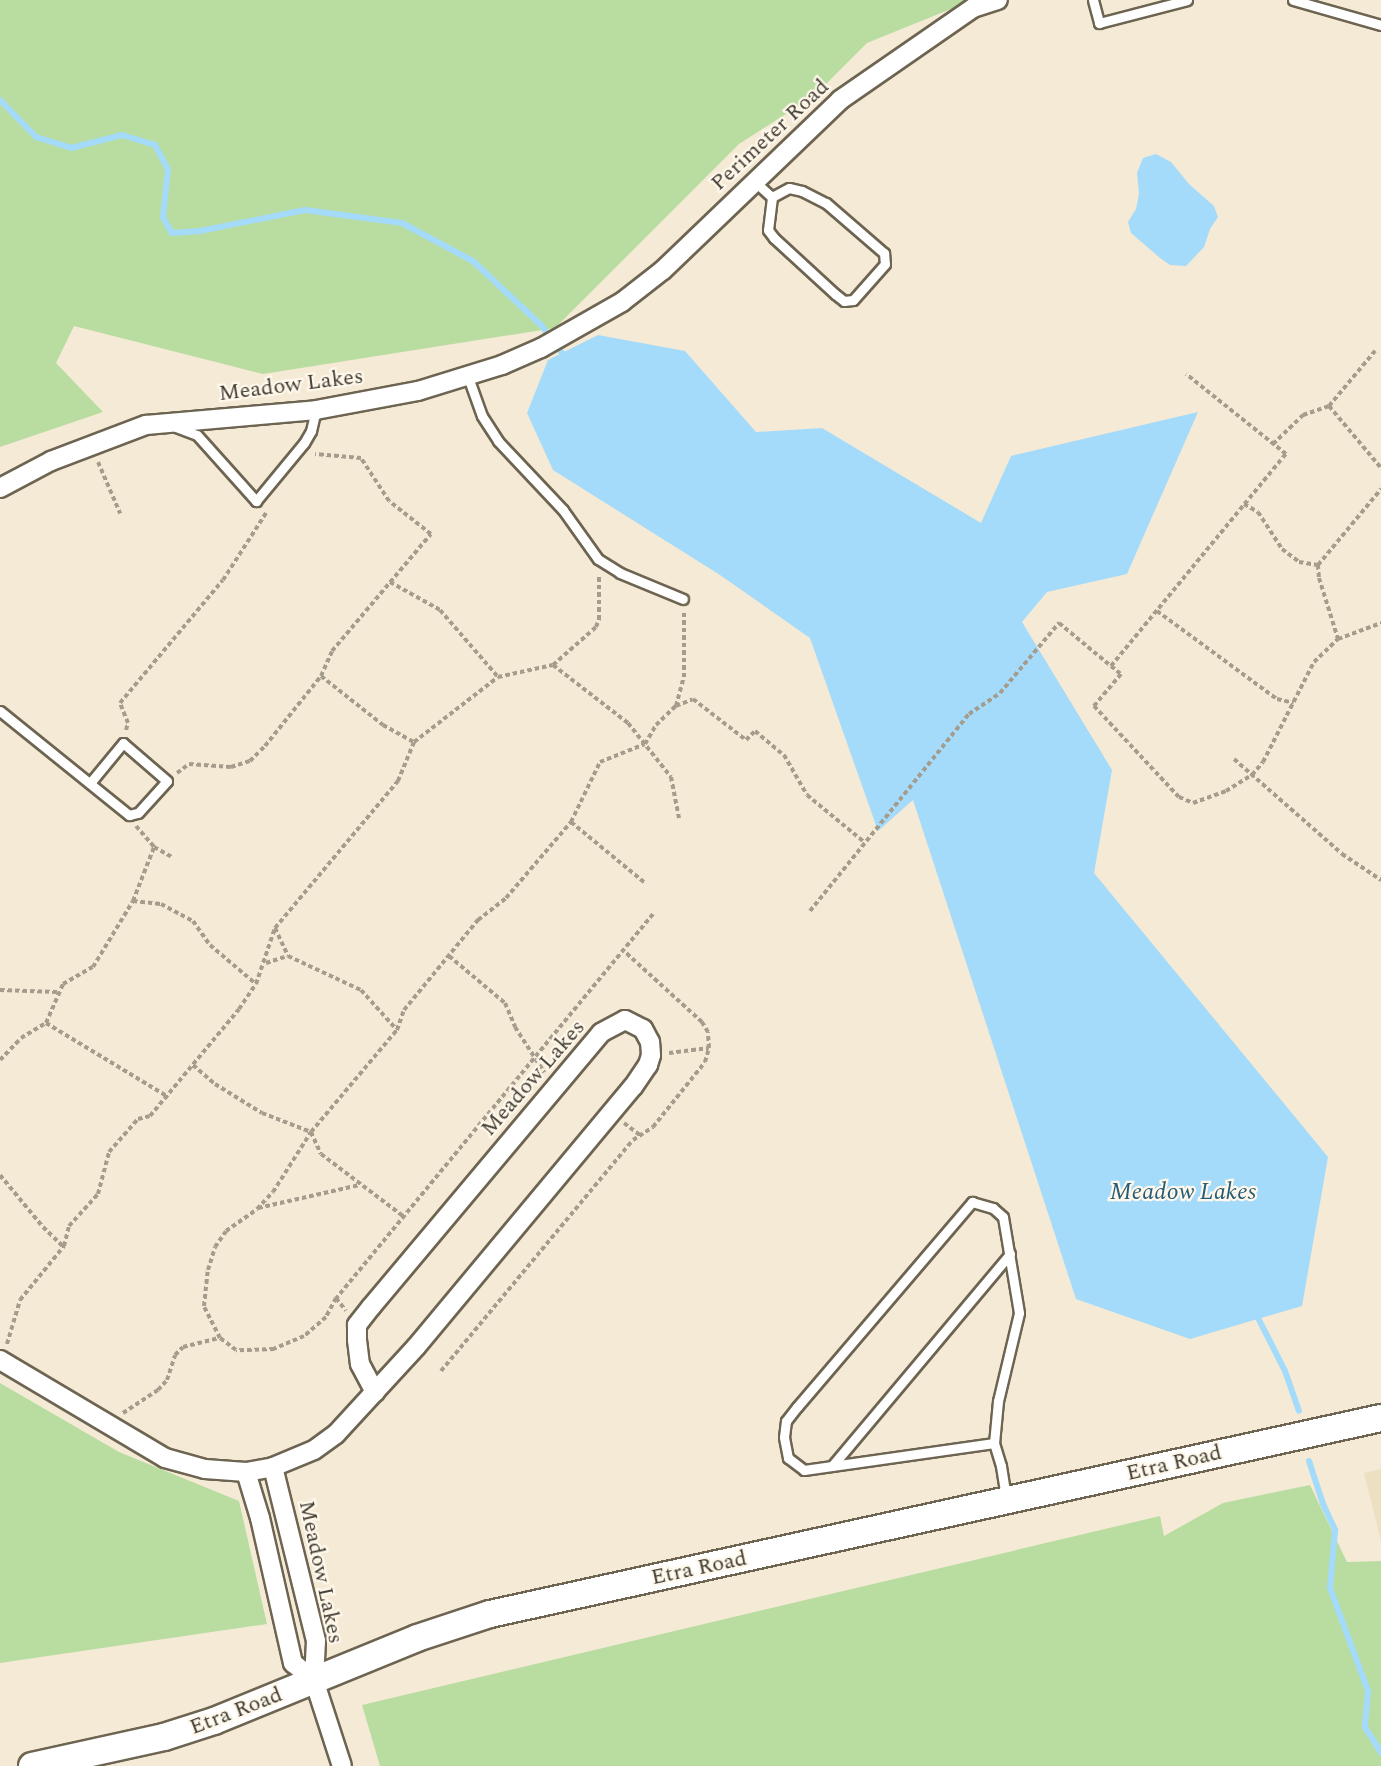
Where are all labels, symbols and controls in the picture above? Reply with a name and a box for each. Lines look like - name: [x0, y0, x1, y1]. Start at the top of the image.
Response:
- street label: Perimeter Road: [706, 74, 834, 196]
- street label: Meadow Lakes: [217, 363, 365, 407]
- street label: Meadow Lakes: [475, 1014, 591, 1142]
- water label: Meadow Lakes: [1110, 1179, 1256, 1207]
- street label: Etra Road: [1124, 1439, 1224, 1487]
- street label: Meadow Lakes: [293, 1498, 349, 1646]
- street label: Etra Road: [649, 1545, 749, 1591]
- street label: Etra Road: [186, 1681, 286, 1741]

